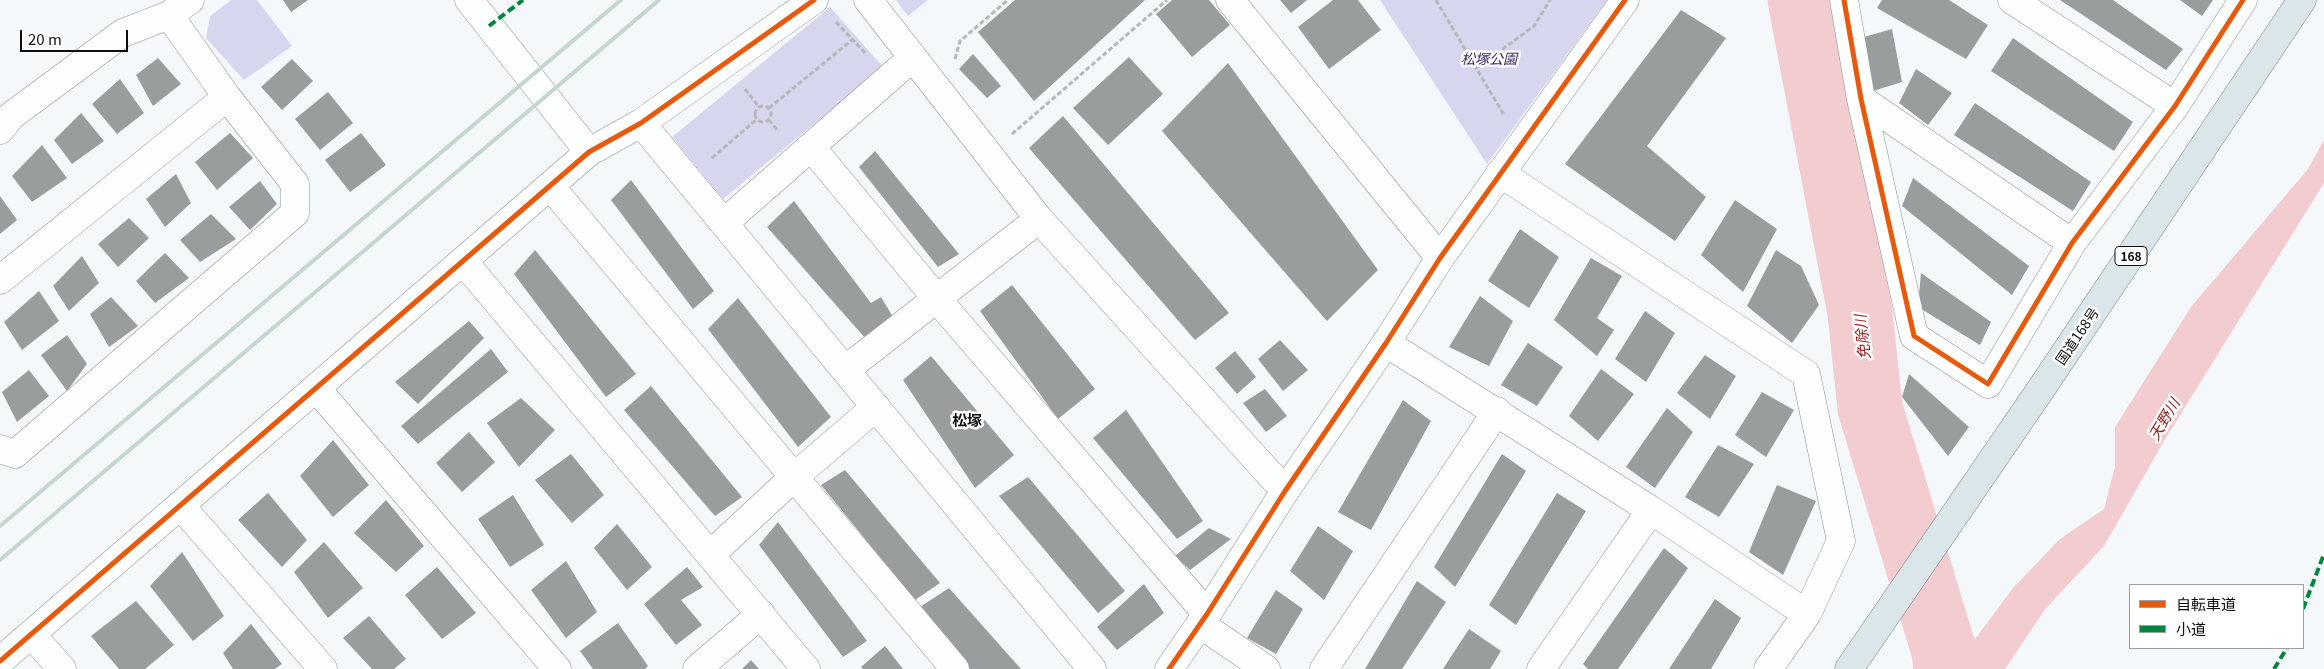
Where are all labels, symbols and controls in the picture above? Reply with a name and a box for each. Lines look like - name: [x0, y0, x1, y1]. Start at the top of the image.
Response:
- scale bar: [22, 20, 130, 52]
- text: 20 m: [28, 28, 62, 49]
- park label: 松塚公園: [1461, 51, 1517, 67]
- road number: 168: [2115, 247, 2147, 266]
- street label: 国道168号: [2052, 304, 2102, 368]
- water label: 免除川: [1851, 314, 1873, 360]
- water label: 天野川: [2145, 395, 2183, 443]
- district label: 松塚: [952, 411, 982, 429]
- legend: [2129, 584, 2304, 649]
- text: 自転車道: [2176, 593, 2236, 614]
- text: 小道: [2176, 618, 2206, 639]

